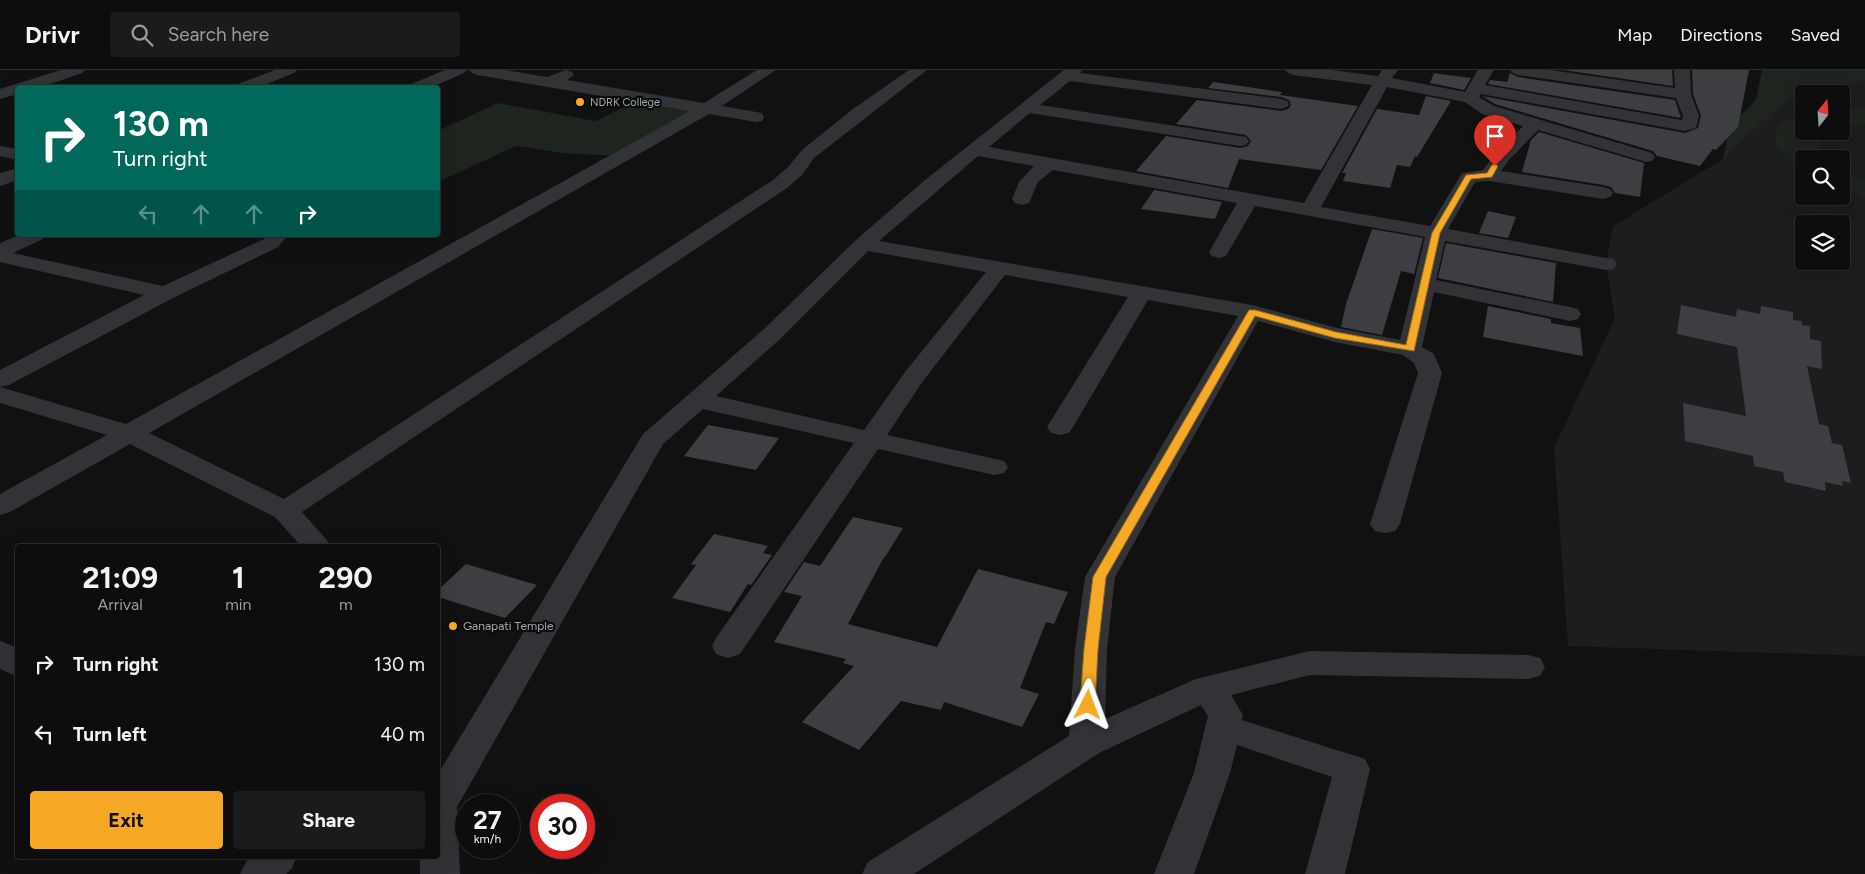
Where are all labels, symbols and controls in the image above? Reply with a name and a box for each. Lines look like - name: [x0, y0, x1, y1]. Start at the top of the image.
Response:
- search box: [110, 12, 460, 57]
- text: Drivr: [25, 20, 80, 49]
- icon: search: [128, 21, 156, 49]
- text: Search here: [168, 23, 269, 46]
- text: Map: [1617, 24, 1652, 46]
- text: Directions: [1680, 24, 1762, 46]
- text: Saved: [1790, 24, 1840, 46]
- north arrow: [1795, 85, 1850, 140]
- map controls: [1795, 85, 1850, 270]
- marker: NDRK College: [574, 96, 586, 108]
- place label: NDRK College: [590, 96, 660, 109]
- text: 130 m: [113, 103, 209, 145]
- icon: right: [30, 105, 95, 170]
- pin: [1474, 115, 1516, 166]
- icon: arrive: [1481, 122, 1509, 150]
- text: Turn right: [113, 145, 208, 172]
- button: search: [1795, 150, 1850, 205]
- icon: left: [134, 200, 162, 228]
- icon: ahead: [187, 200, 215, 228]
- icon: ahead: [240, 200, 268, 228]
- icon: right: [293, 200, 321, 228]
- button: layers: [1795, 215, 1850, 270]
- text: 21:09: [82, 559, 158, 596]
- text: 1: [232, 559, 245, 596]
- text: 290: [319, 559, 373, 596]
- text: Arrival: [98, 595, 143, 614]
- text: min: [225, 595, 251, 614]
- text: m: [339, 595, 353, 614]
- place label: Ganapati Temple: [463, 619, 554, 633]
- marker: Ganapati Temple: [447, 620, 459, 632]
- icon: right: [30, 650, 58, 678]
- text: Turn right: [73, 653, 159, 676]
- text: 130 m: [374, 653, 425, 676]
- position arrow: [1061, 678, 1113, 730]
- icon: left: [30, 720, 58, 748]
- text: Turn left: [73, 723, 147, 746]
- text: 40 m: [380, 723, 425, 746]
- button: Exit: [30, 791, 223, 849]
- button: Share: [233, 791, 425, 849]
- speed limit sign: 30: [530, 794, 595, 859]
- text: 27: [473, 805, 502, 835]
- text: km/h: [474, 832, 501, 846]

